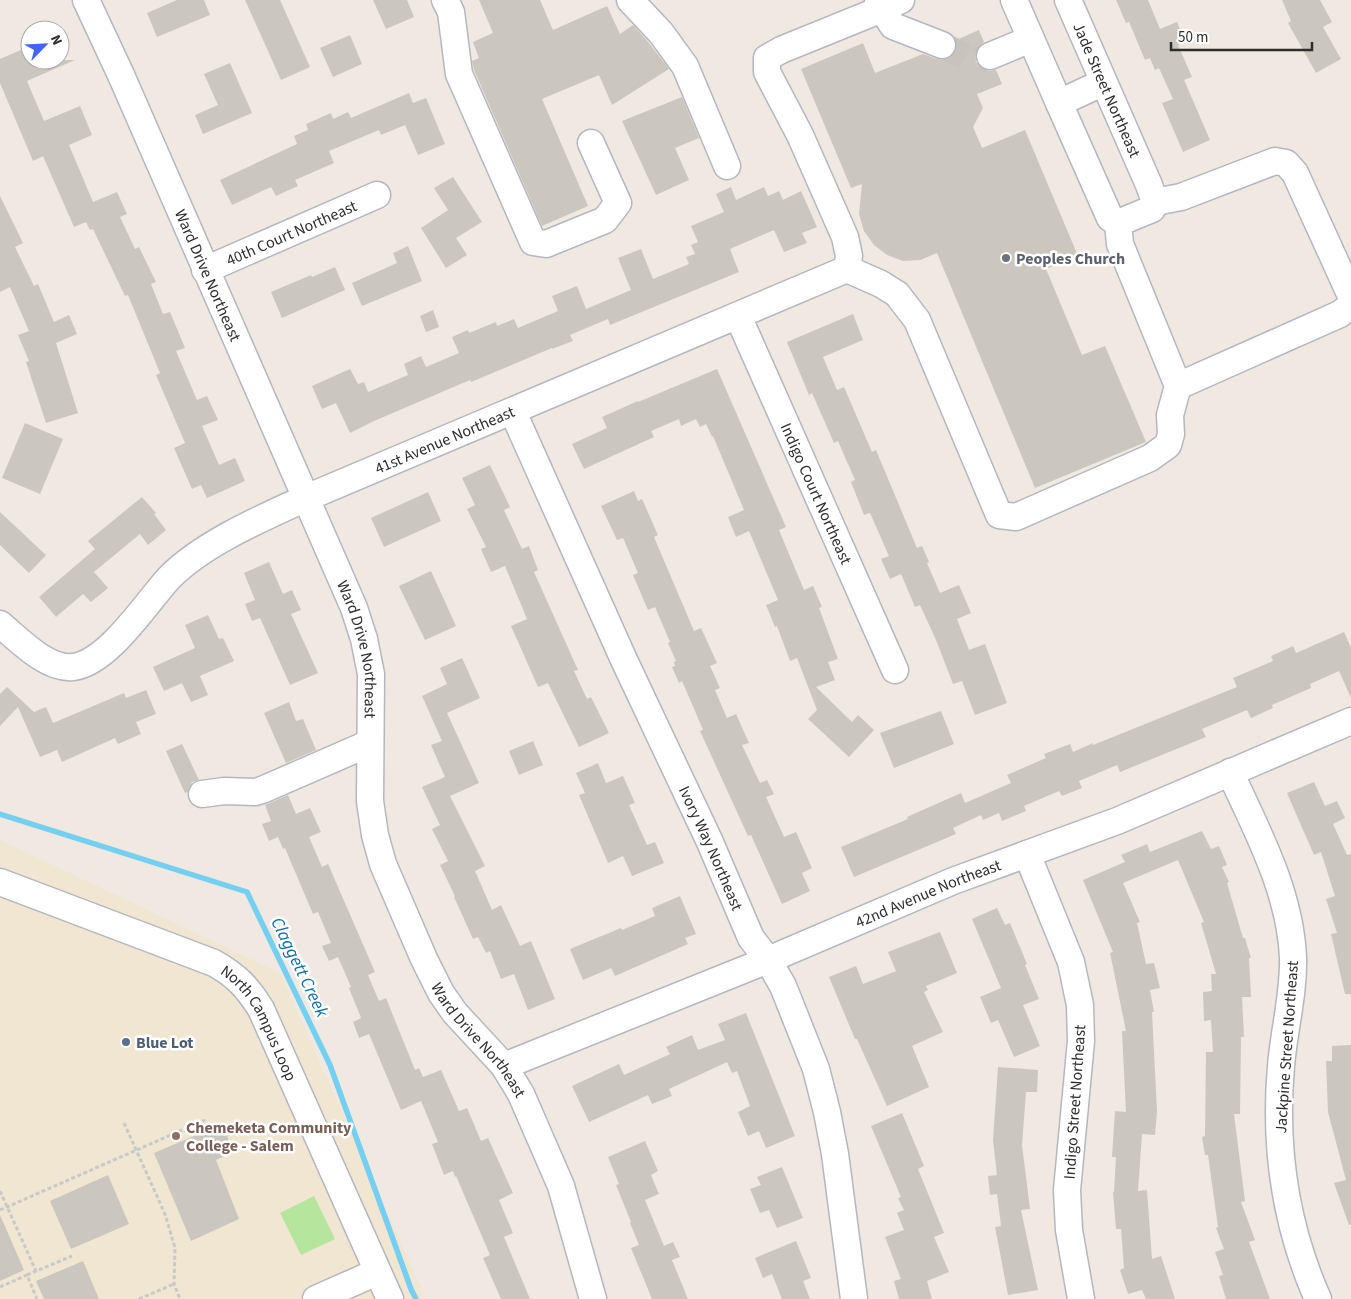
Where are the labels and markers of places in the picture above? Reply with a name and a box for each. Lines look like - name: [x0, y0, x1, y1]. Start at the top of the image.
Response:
- place label: Peoples Church: [1016, 248, 1125, 270]
- marker: Peoples Church: [1000, 252, 1012, 264]
- place label: Blue Lot: [136, 1032, 193, 1054]
- marker: Blue Lot: [120, 1036, 132, 1048]
- place label: Chemeketa Community College - Salem: [186, 1117, 352, 1157]
- marker: Chemeketa Community College - Salem: [170, 1130, 182, 1142]

